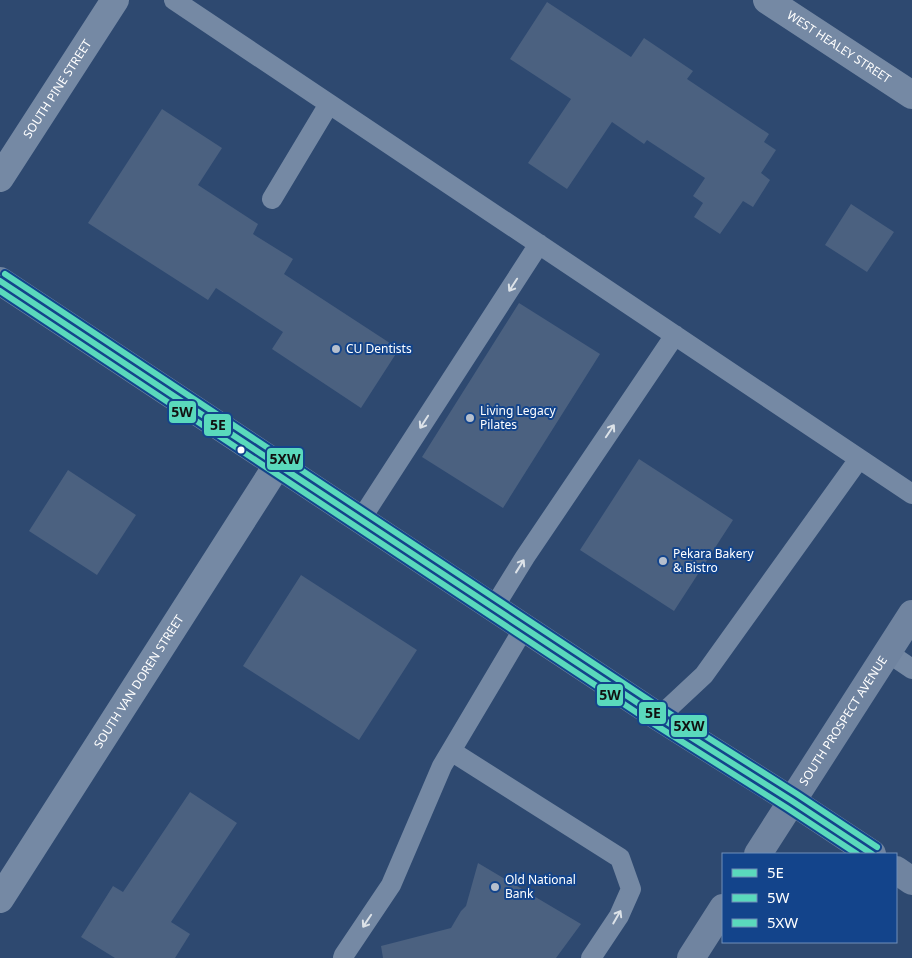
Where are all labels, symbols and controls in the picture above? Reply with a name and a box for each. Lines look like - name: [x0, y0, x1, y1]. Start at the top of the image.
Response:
- street label: WEST HEALEY STREET: [784, 6, 895, 87]
- street label: SOUTH PINE STREET: [19, 36, 95, 141]
- one-way arrow: [508, 278, 518, 292]
- place label: CU Dentists: [346, 340, 412, 357]
- marker: CU Dentists: [330, 343, 342, 355]
- line badge: 5W: [168, 400, 197, 424]
- text: 5W: [171, 402, 193, 421]
- place label: Living Legacy Pilates: [480, 402, 556, 433]
- marker: Living Legacy Pilates: [464, 412, 476, 424]
- line badge: 5E: [203, 413, 232, 437]
- one-way arrow: [419, 414, 429, 428]
- text: 5E: [210, 415, 226, 434]
- one-way arrow: [605, 424, 615, 438]
- unlabelled marker: [236, 445, 246, 455]
- line badge: 5XW: [266, 447, 304, 471]
- text: 5XW: [270, 449, 301, 468]
- place label: Pekara Bakery & Bistro: [673, 545, 754, 576]
- marker: Pekara Bakery & Bistro: [657, 555, 669, 567]
- one-way arrow: [515, 559, 525, 573]
- street label: SOUTH VAN DOREN STREET: [89, 611, 188, 751]
- street label: SOUTH PROSPECT AVENUE: [795, 653, 891, 789]
- line badge: 5W: [596, 683, 624, 707]
- text: 5W: [599, 685, 621, 704]
- line badge: 5E: [638, 701, 667, 725]
- text: 5E: [645, 703, 661, 722]
- line badge: 5XW: [670, 714, 708, 738]
- text: 5XW: [674, 716, 705, 735]
- legend: [722, 853, 897, 943]
- text: 5E: [767, 862, 784, 882]
- place label: Old National Bank: [505, 871, 576, 902]
- marker: Old National Bank: [489, 881, 501, 893]
- text: 5W: [767, 887, 790, 907]
- one-way arrow: [613, 910, 623, 925]
- text: 5XW: [767, 912, 798, 932]
- one-way arrow: [362, 914, 372, 928]

